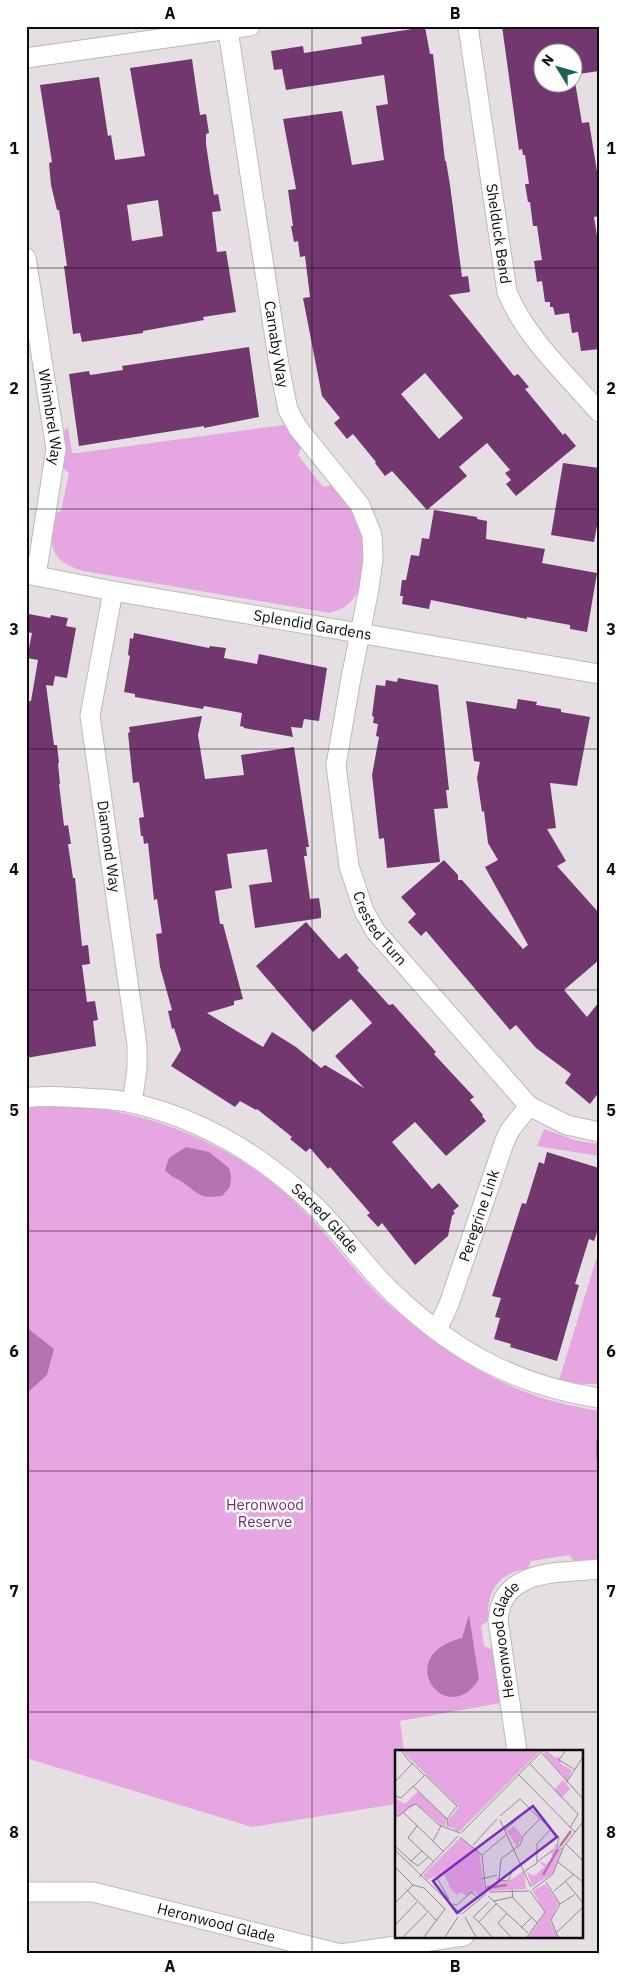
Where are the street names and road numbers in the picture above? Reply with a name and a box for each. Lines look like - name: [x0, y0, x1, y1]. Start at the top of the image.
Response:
- street label: Shelduck Bend: [482, 182, 516, 285]
- street label: Carnaby Way: [260, 299, 293, 390]
- street label: Whimbrel Way: [35, 367, 66, 467]
- street label: Splendid Gardens: [252, 605, 373, 644]
- street label: Diamond Way: [93, 799, 125, 894]
- street label: Crested Turn: [349, 889, 411, 969]
- street label: Peregrine Link: [454, 1167, 503, 1264]
- street label: Sacred Glade: [288, 1179, 363, 1257]
- street label: Heronwood Glade: [488, 1576, 523, 1700]
- street label: Heronwood Glade: [155, 1898, 277, 1946]

